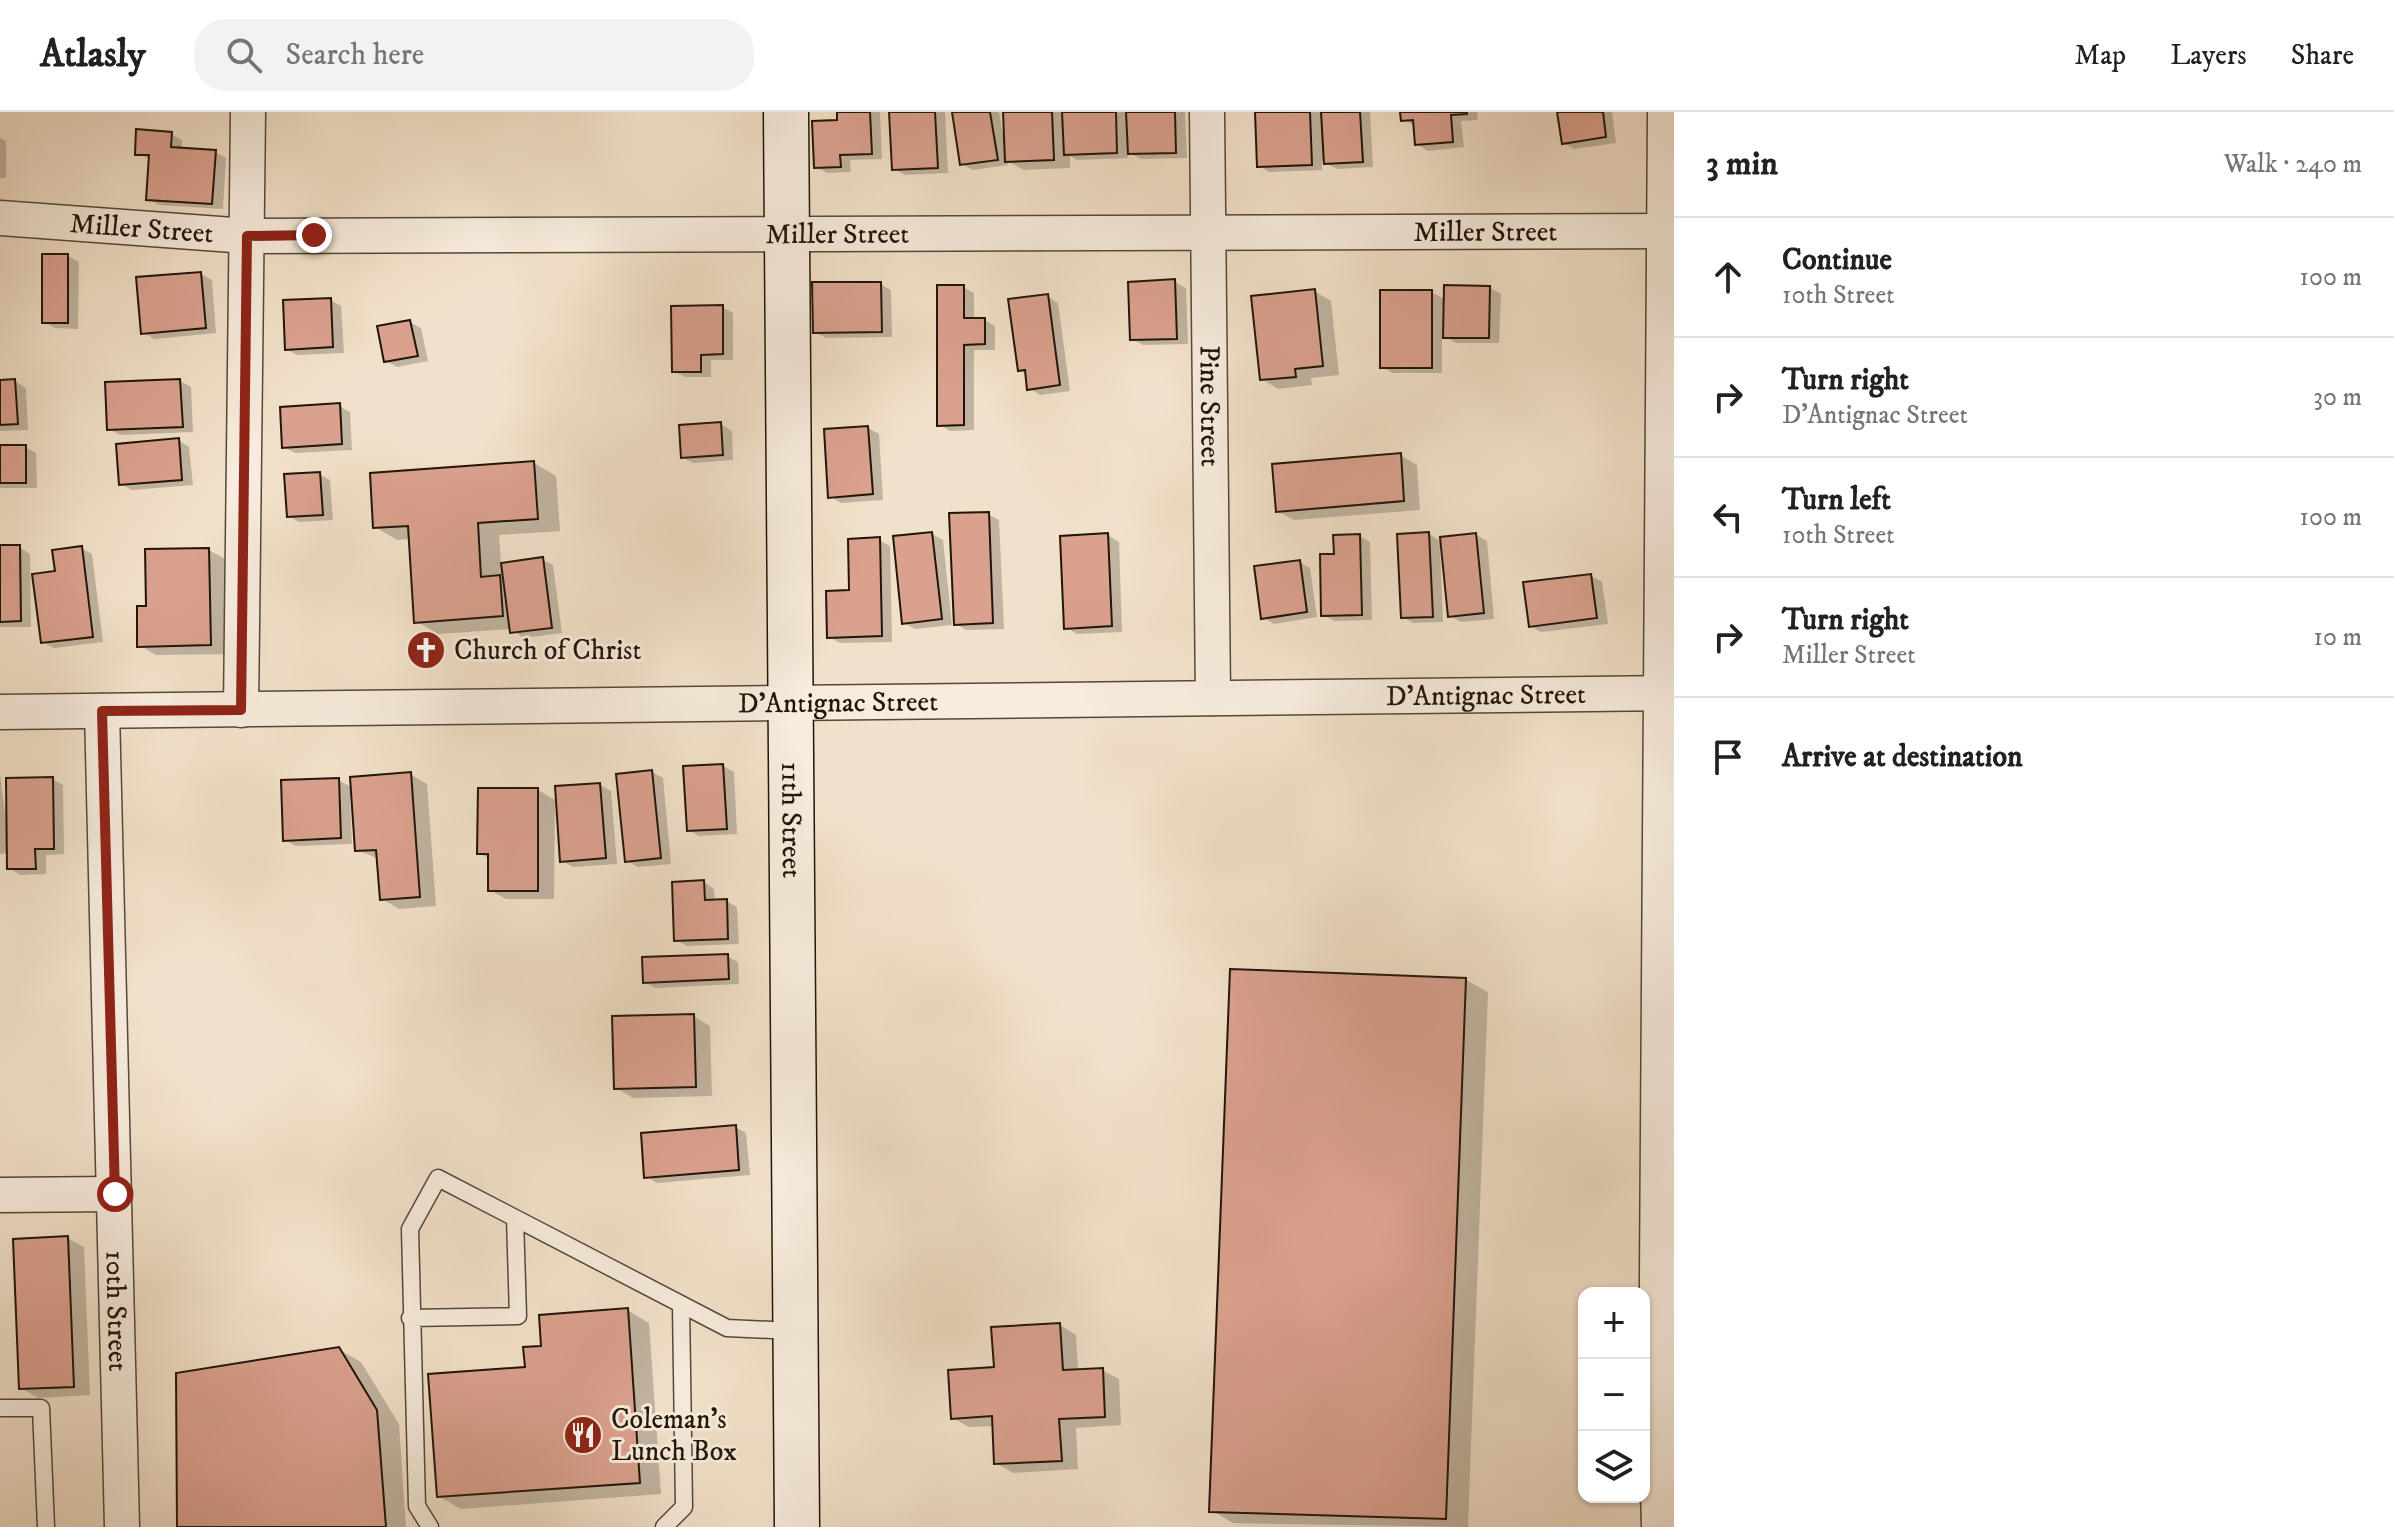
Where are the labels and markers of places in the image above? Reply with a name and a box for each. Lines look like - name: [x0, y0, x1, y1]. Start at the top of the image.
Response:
- church icon: Church of Christ: [405, 629, 447, 671]
- place label: Church of Christ: [454, 633, 641, 668]
- place label: Coleman's Lunch Box: [611, 1402, 737, 1469]
- restaurant icon: Coleman's Lunch Box: [562, 1414, 604, 1456]

